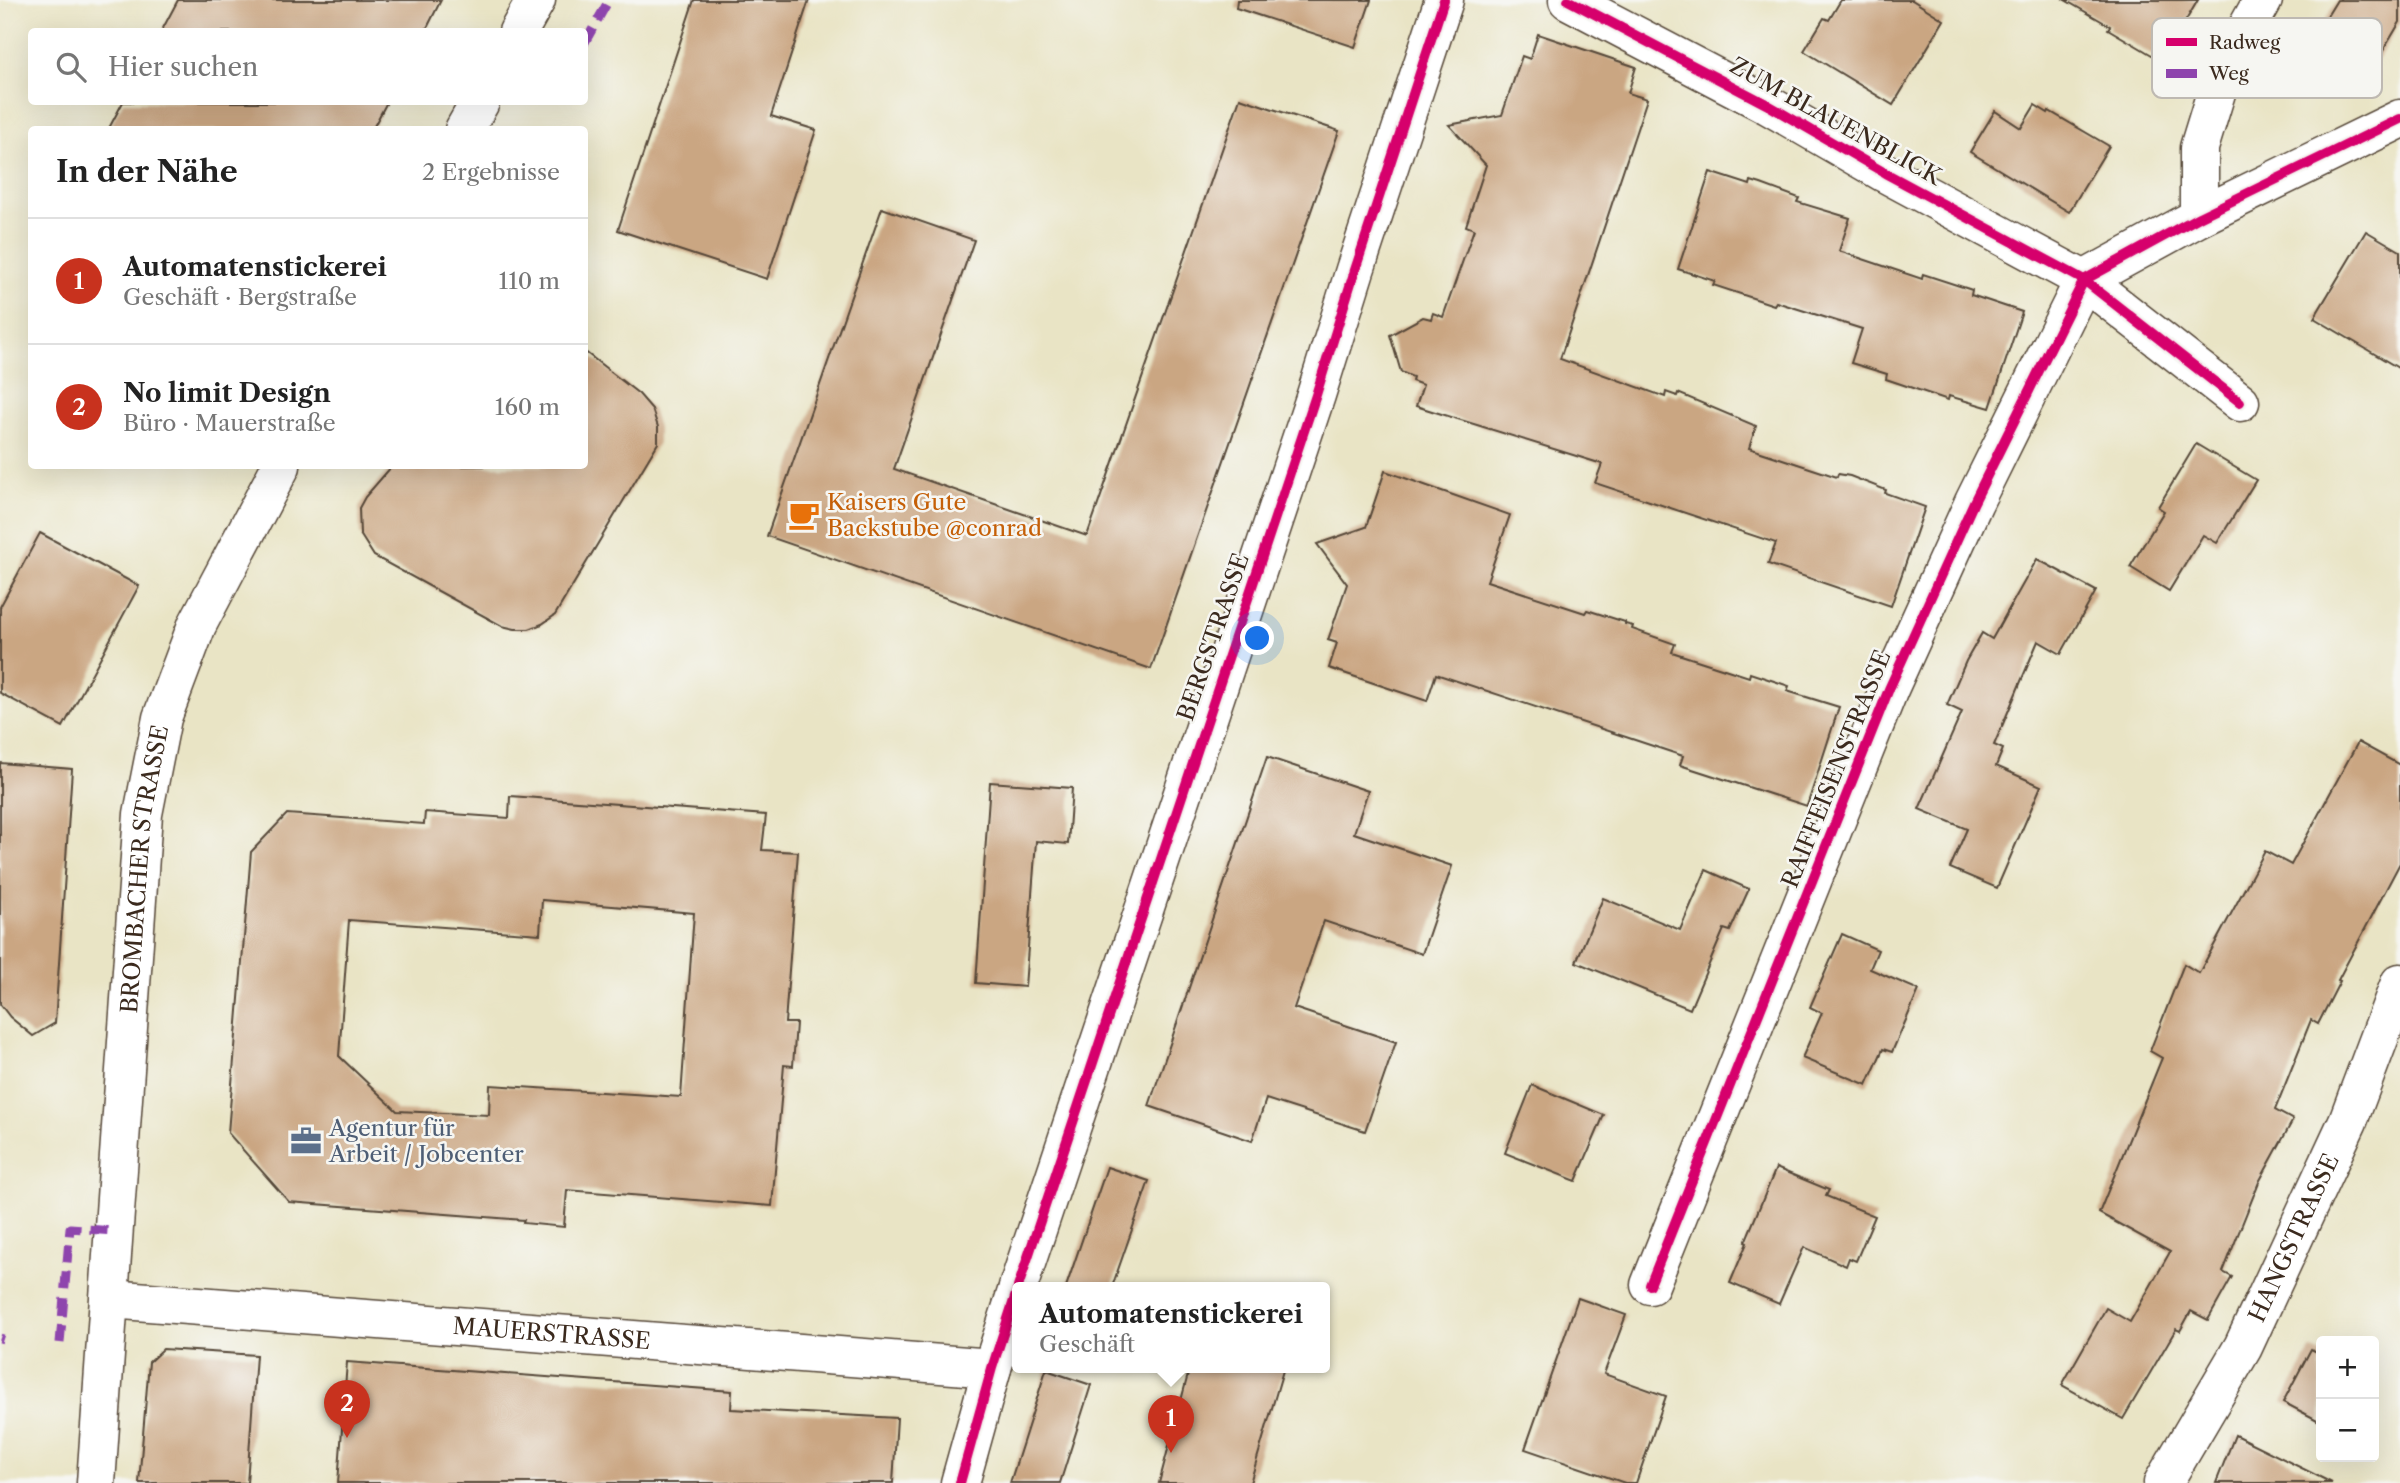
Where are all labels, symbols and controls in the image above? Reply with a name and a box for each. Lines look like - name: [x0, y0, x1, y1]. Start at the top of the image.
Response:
- legend: [2152, 18, 2382, 98]
- search box: [28, 28, 588, 105]
- text: Radweg: [2209, 31, 2281, 54]
- icon: search: [52, 48, 90, 86]
- text: Hier suchen: [108, 51, 258, 83]
- street label: ZUM BLAUENBLICK: [1725, 51, 1948, 191]
- text: Weg: [2208, 62, 2250, 85]
- text: In der Nähe: [56, 153, 238, 190]
- text: 2 Ergebnisse: [422, 158, 560, 186]
- text: Automatenstickerei: [123, 251, 387, 283]
- text: 1: [74, 267, 84, 295]
- text: 110 m: [499, 267, 560, 295]
- text: Geschäft · Bergstraße: [123, 283, 357, 311]
- text: No limit Design: [123, 377, 331, 409]
- text: 2: [72, 393, 86, 421]
- text: 160 m: [495, 393, 560, 421]
- text: Büro · Mauerstraße: [123, 409, 336, 437]
- place label: Kaisers Gute Backstube @conrad: [827, 488, 1042, 542]
- cafe icon: Kaisers Gute Backstube @conrad: [787, 498, 821, 532]
- street label: BERGSTRASSE: [1171, 550, 1255, 724]
- your location: [1240, 621, 1274, 655]
- street label: RAIFFEISENSTRASSE: [1775, 646, 1897, 892]
- street label: BROMBACHER STRASSE: [115, 723, 174, 1014]
- place label: Agentur für Arbeit / Jobcenter: [328, 1114, 524, 1168]
- office icon: Agentur für Arbeit / Jobcenter: [289, 1124, 323, 1158]
- street label: HANGSTRASSE: [2243, 1149, 2345, 1327]
- popup: [1012, 1282, 1330, 1373]
- text: Automatenstickerei: [1039, 1298, 1303, 1330]
- street label: MAUERSTRASSE: [452, 1312, 651, 1355]
- text: Geschäft: [1039, 1330, 1135, 1358]
- map controls: [2316, 1336, 2379, 1462]
- button: +: [2316, 1336, 2379, 1399]
- pin: 2: [324, 1380, 370, 1438]
- pin: 1: [1148, 1395, 1194, 1453]
- button: −: [2316, 1399, 2379, 1462]

